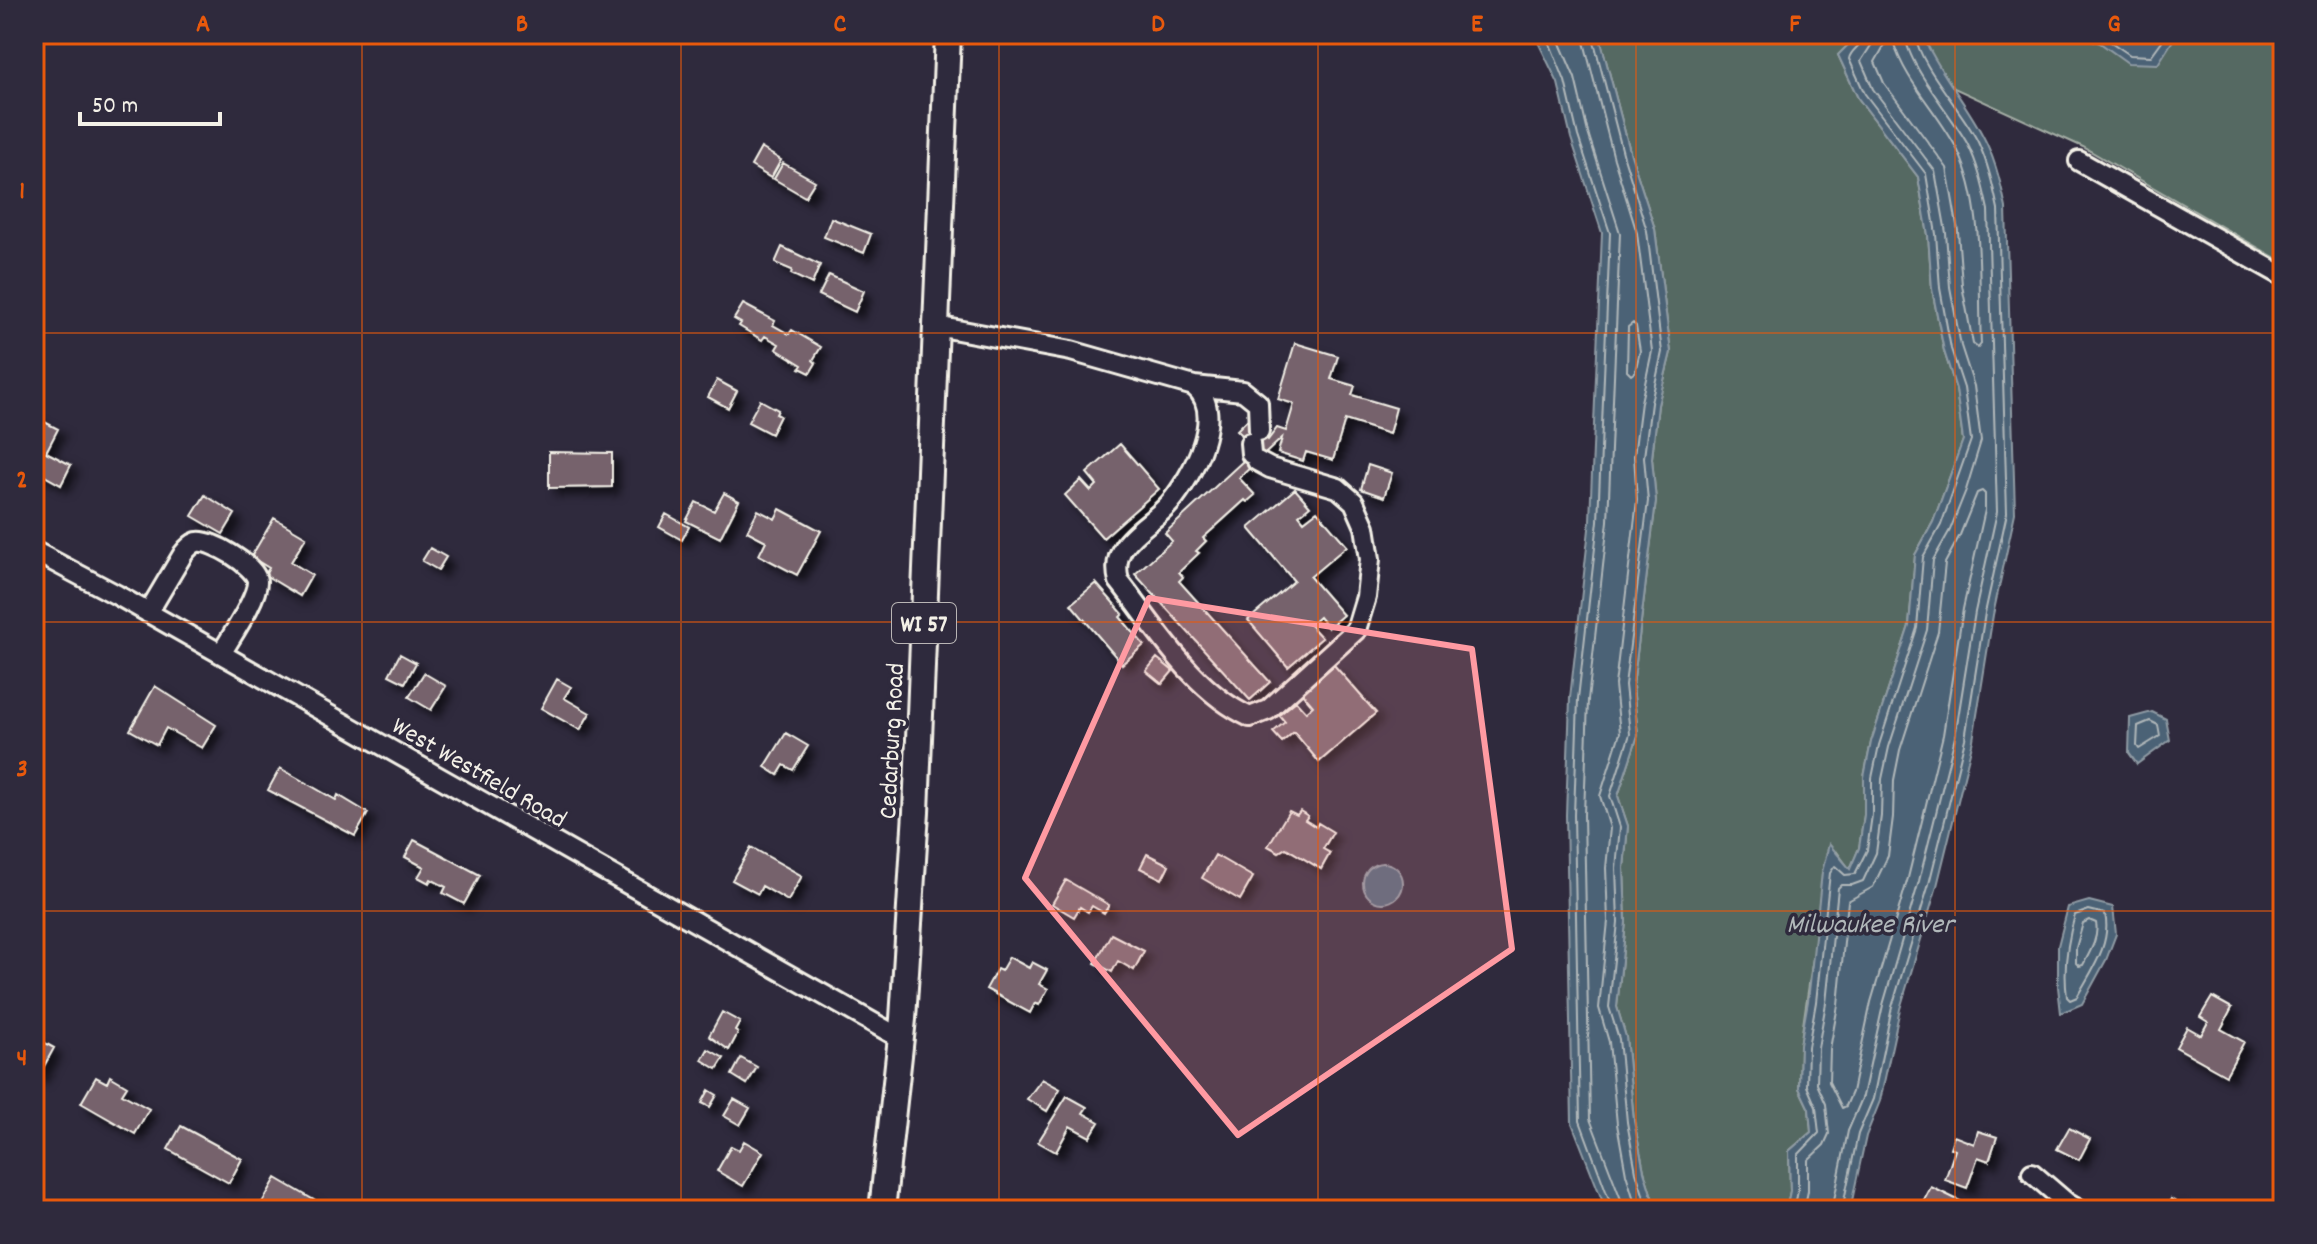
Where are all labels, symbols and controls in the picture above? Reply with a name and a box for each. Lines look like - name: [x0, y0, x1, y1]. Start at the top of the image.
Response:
- text: A: [196, 7, 210, 44]
- text: B: [516, 7, 528, 44]
- text: C: [834, 7, 847, 44]
- text: D: [1151, 7, 1165, 44]
- text: E: [1471, 7, 1483, 44]
- text: F: [1789, 7, 1801, 44]
- text: G: [2107, 7, 2121, 44]
- scale bar: [80, 76, 220, 126]
- text: 50 m: [92, 90, 138, 124]
- text: 1: [19, 174, 25, 211]
- text: 2: [16, 463, 28, 500]
- road number: WI 57: [892, 603, 956, 643]
- street label: Cedarburg Road: [871, 662, 916, 820]
- street label: West Westfield Road: [384, 709, 572, 839]
- text: 3: [16, 752, 28, 789]
- water label: Milwaukee River: [1786, 907, 1957, 947]
- text: 4: [17, 1041, 27, 1078]

